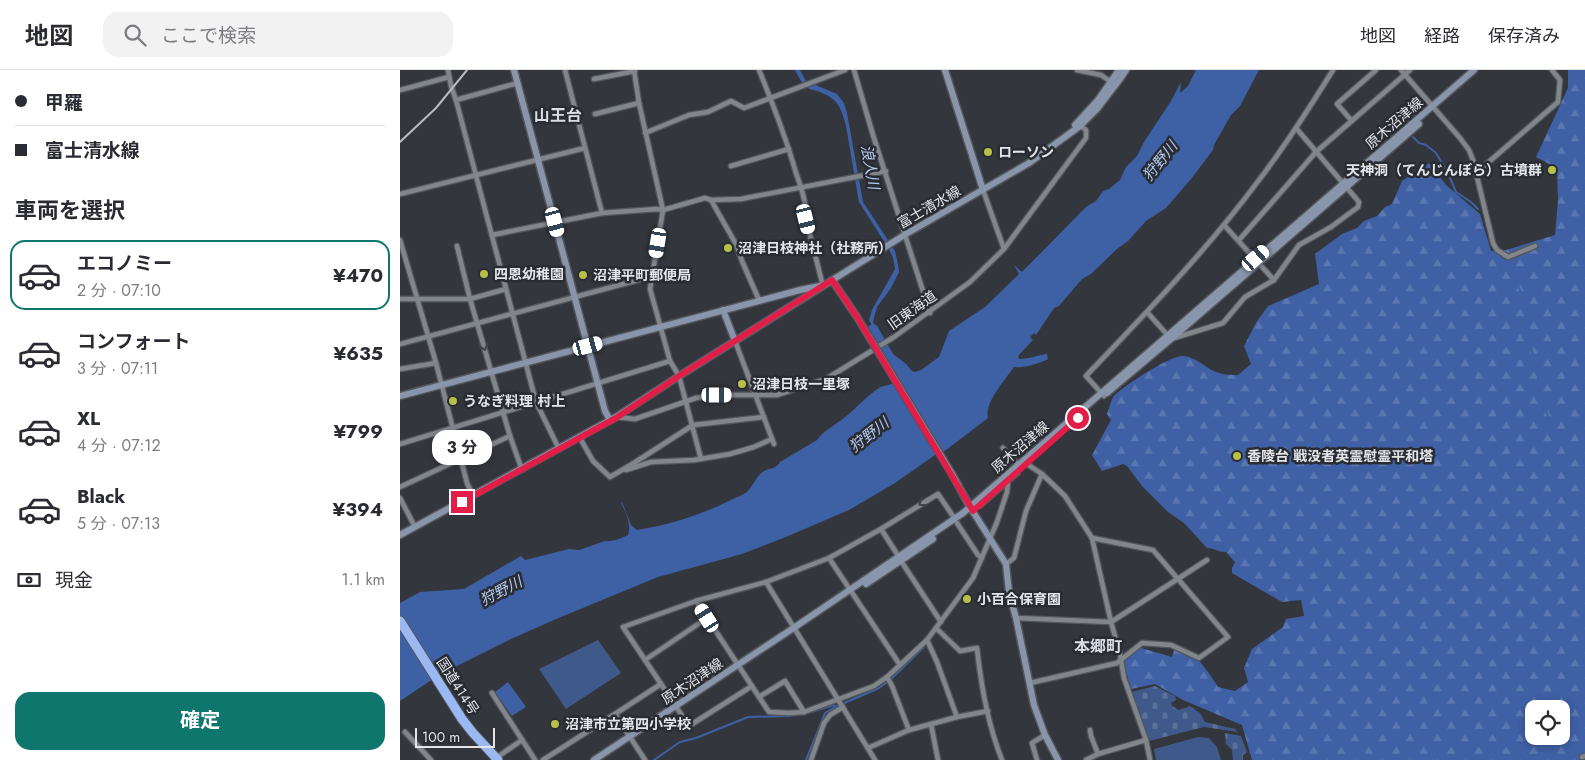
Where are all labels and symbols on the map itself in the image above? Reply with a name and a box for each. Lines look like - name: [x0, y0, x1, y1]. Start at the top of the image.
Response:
- street label: 原木沼津線: [1361, 92, 1427, 154]
- district label: 山王台: [534, 104, 582, 127]
- water label: 狩野川: [1137, 135, 1184, 185]
- place label: ローソン: [998, 142, 1054, 162]
- water label: 浪人川: [855, 143, 885, 193]
- marker: ローソン: [982, 146, 994, 158]
- place label: 天神洞（てんじんぼら）古墳群: [1346, 160, 1542, 180]
- marker: 天神洞（てんじんぼら）古墳群: [1546, 164, 1558, 176]
- street label: 富士清水線: [894, 181, 964, 233]
- car: [795, 203, 816, 235]
- car: [543, 206, 566, 238]
- car: [648, 227, 667, 259]
- place label: 沼津日枝神社（社務所）: [738, 238, 892, 258]
- marker: 沼津日枝神社（社務所）: [722, 242, 734, 254]
- car: [1239, 242, 1272, 274]
- place label: 四恩幼稚園: [494, 264, 564, 284]
- place label: 沼津平町郵便局: [593, 265, 691, 285]
- marker: 四恩幼稚園: [478, 268, 490, 280]
- marker: 沼津平町郵便局: [577, 269, 589, 281]
- street label: 旧東海道: [883, 286, 941, 334]
- car: [571, 335, 604, 357]
- one-way arrow: [479, 343, 489, 351]
- place label: 沼津日枝一里塚: [752, 374, 850, 394]
- marker: 沼津日枝一里塚: [736, 378, 748, 390]
- car: [702, 388, 732, 403]
- place label: うなぎ料理 村上: [463, 391, 565, 411]
- marker: うなぎ料理 村上: [447, 395, 459, 407]
- route start: [1067, 407, 1089, 429]
- water label: 狩野川: [844, 411, 895, 458]
- street label: 原木沼津線: [987, 416, 1053, 478]
- callout: 3 分: [432, 430, 492, 464]
- place label: 香陵台 戦没者英霊慰霊平和塔: [1247, 446, 1433, 466]
- marker: 香陵台 戦没者英霊慰霊平和塔: [1231, 450, 1243, 462]
- route end: [451, 491, 473, 513]
- one-way arrow: [919, 497, 928, 507]
- water label: 狩野川: [476, 570, 528, 611]
- place label: 小百合保育園: [977, 589, 1061, 609]
- marker: 小百合保育園: [961, 593, 973, 605]
- car: [692, 601, 721, 635]
- district label: 本郷町: [1074, 635, 1122, 658]
- street label: 国道414号: [432, 653, 484, 719]
- street label: 原木沼津線: [657, 653, 727, 709]
- place label: 沼津市立第四小学校: [565, 714, 691, 734]
- marker: 沼津市立第四小学校: [549, 718, 561, 730]
- scale bar: [415, 725, 495, 748]

